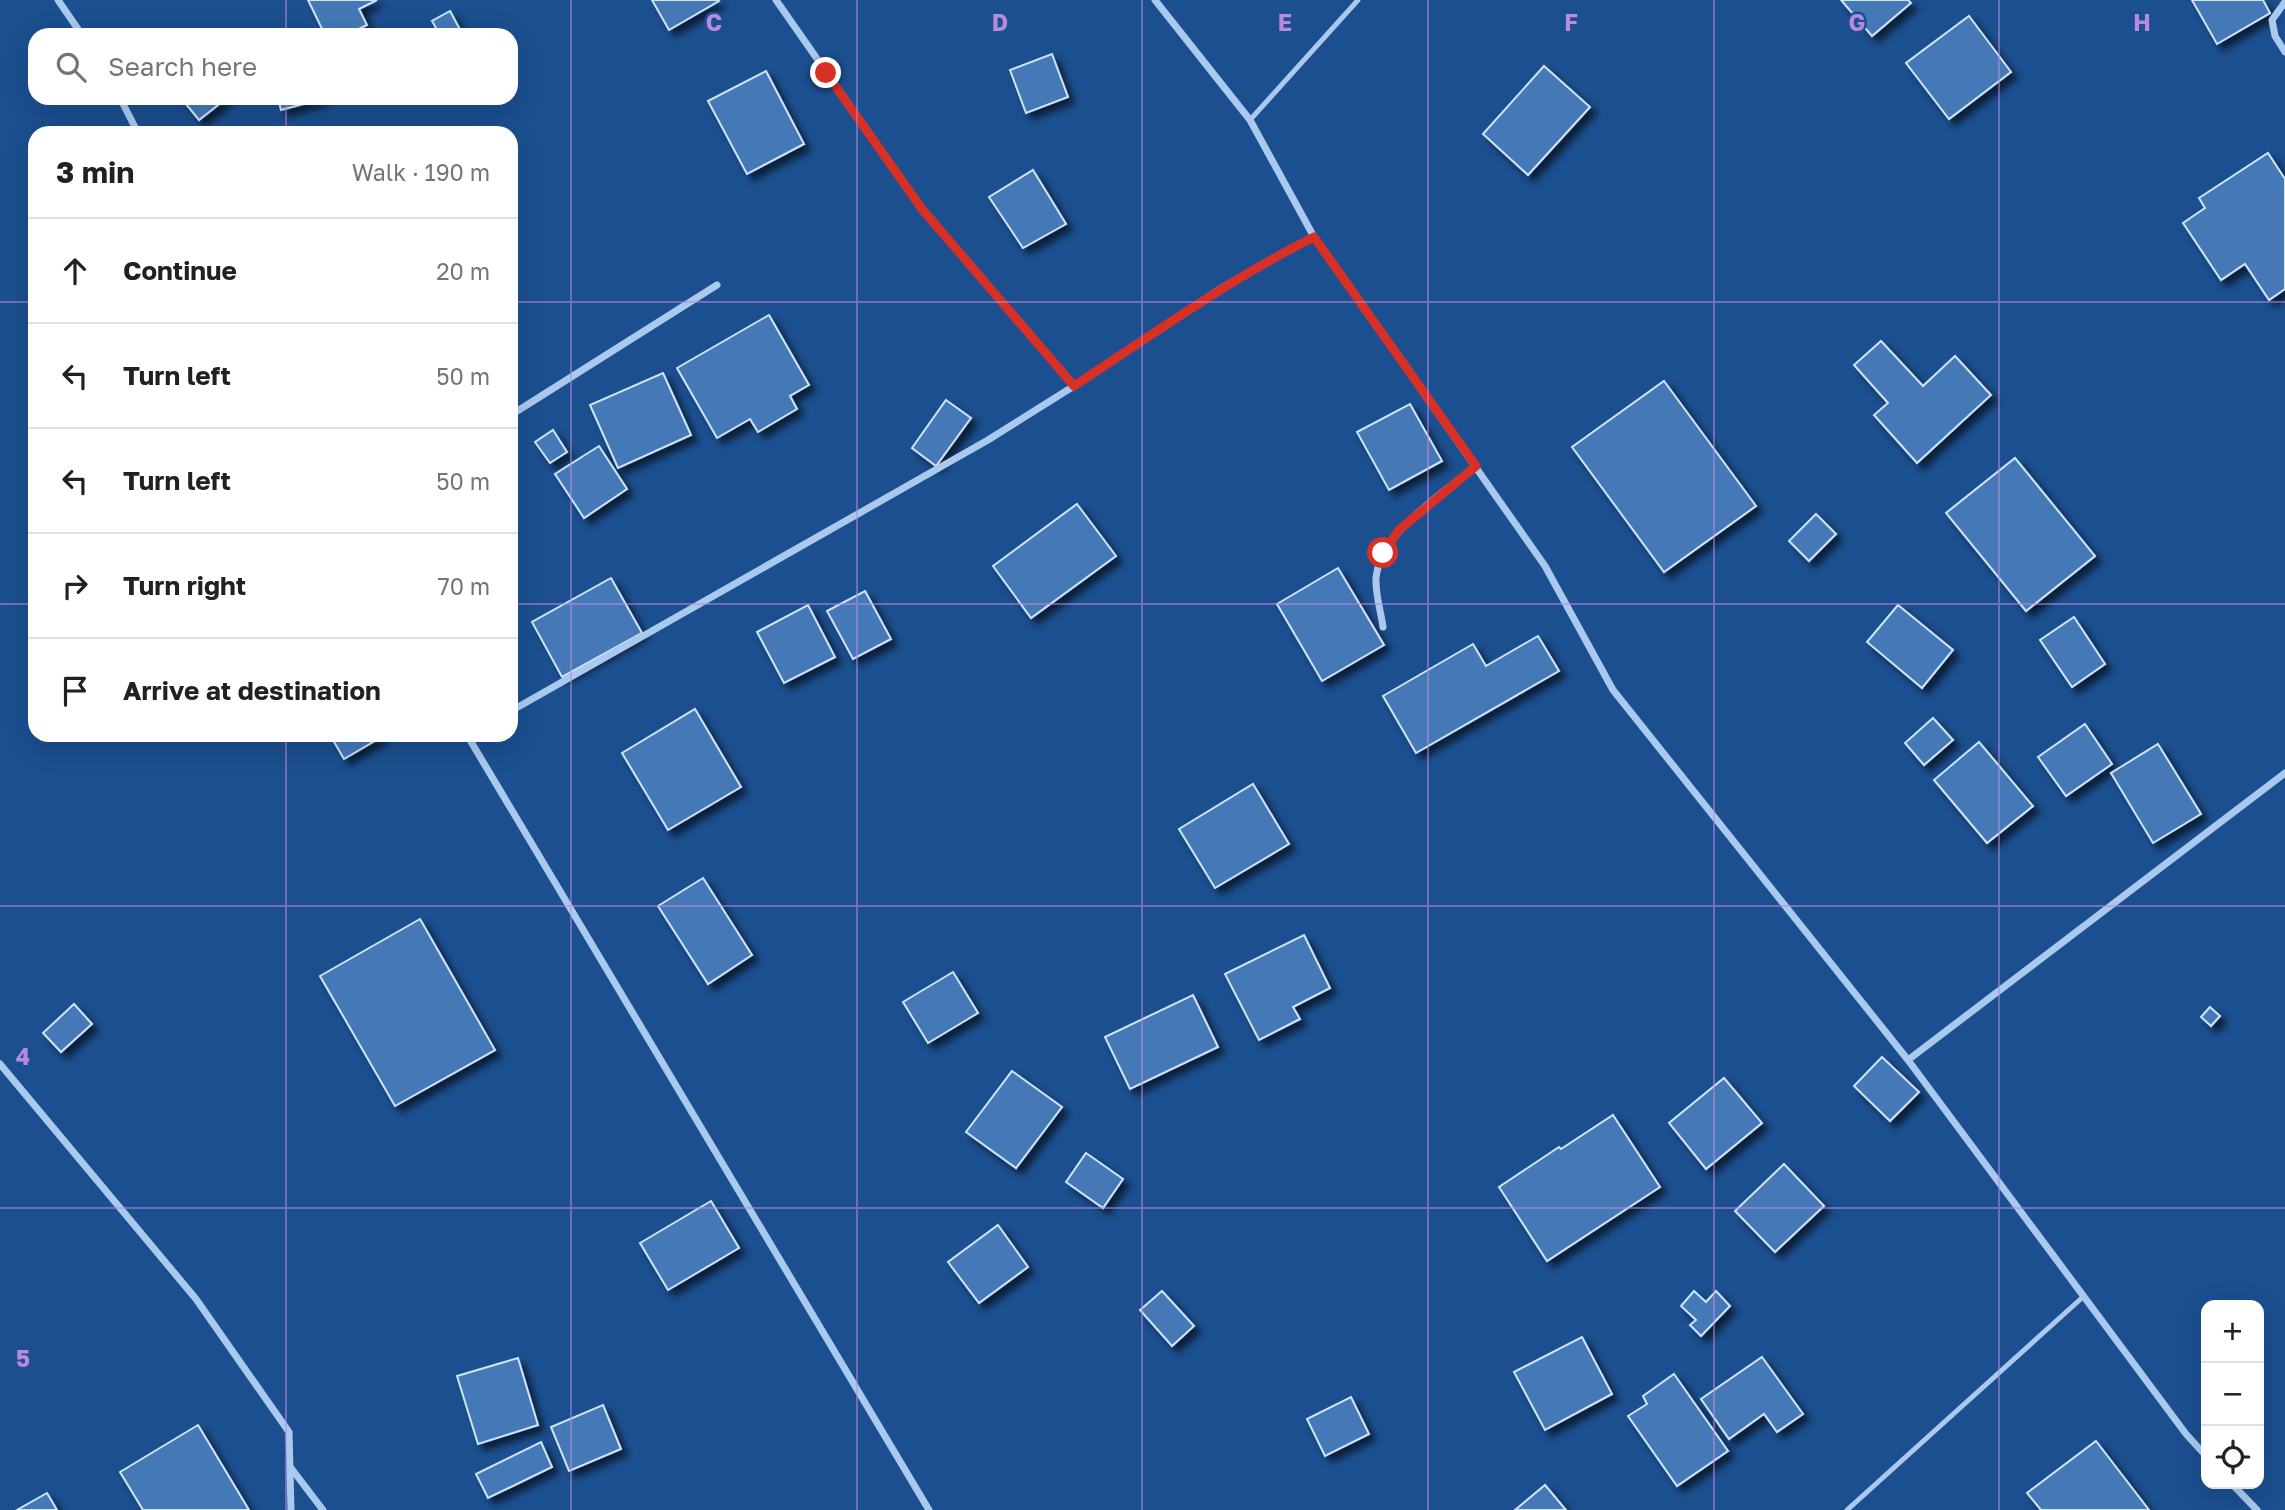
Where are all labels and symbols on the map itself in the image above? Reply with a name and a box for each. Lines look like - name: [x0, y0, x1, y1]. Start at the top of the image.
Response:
- text: C: [706, 8, 722, 36]
- text: D: [992, 8, 1008, 36]
- text: E: [1278, 8, 1292, 36]
- text: F: [1564, 8, 1578, 36]
- text: G: [1849, 8, 1865, 36]
- text: H: [2133, 8, 2151, 36]
- route end: [810, 57, 841, 88]
- route start: [1367, 537, 1398, 568]
- text: 4: [16, 1042, 30, 1070]
- text: 5: [16, 1344, 30, 1372]

